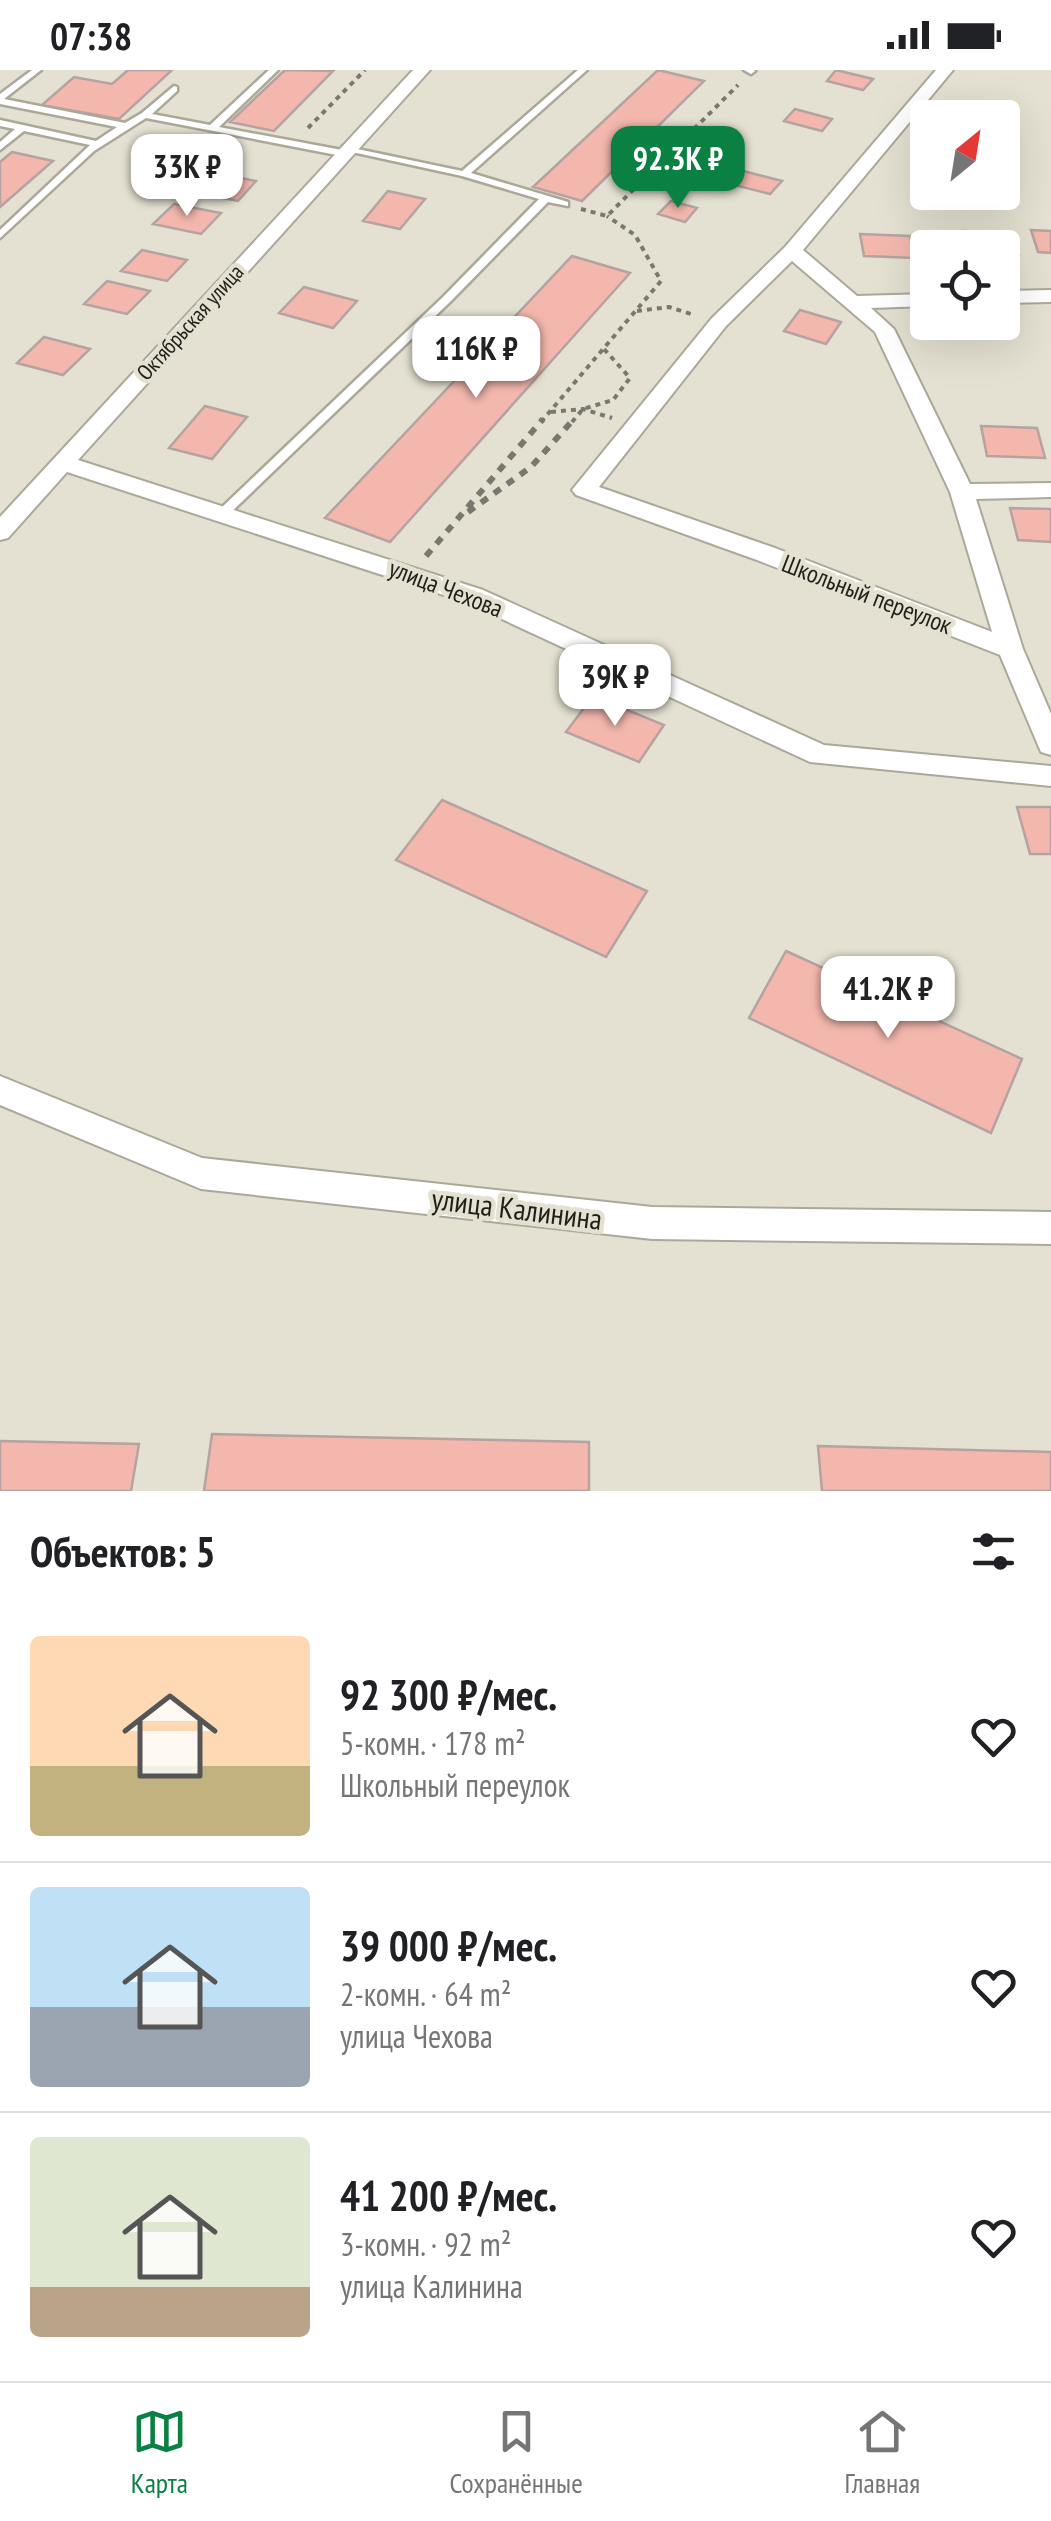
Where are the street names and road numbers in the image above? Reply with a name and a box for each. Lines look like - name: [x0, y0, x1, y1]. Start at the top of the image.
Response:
- street label: Октябрьская улица: [131, 258, 249, 386]
- street label: Школьный переулок: [777, 547, 957, 641]
- street label: улица Чехова: [385, 552, 507, 624]
- street label: улица Калинина: [430, 1178, 604, 1238]

